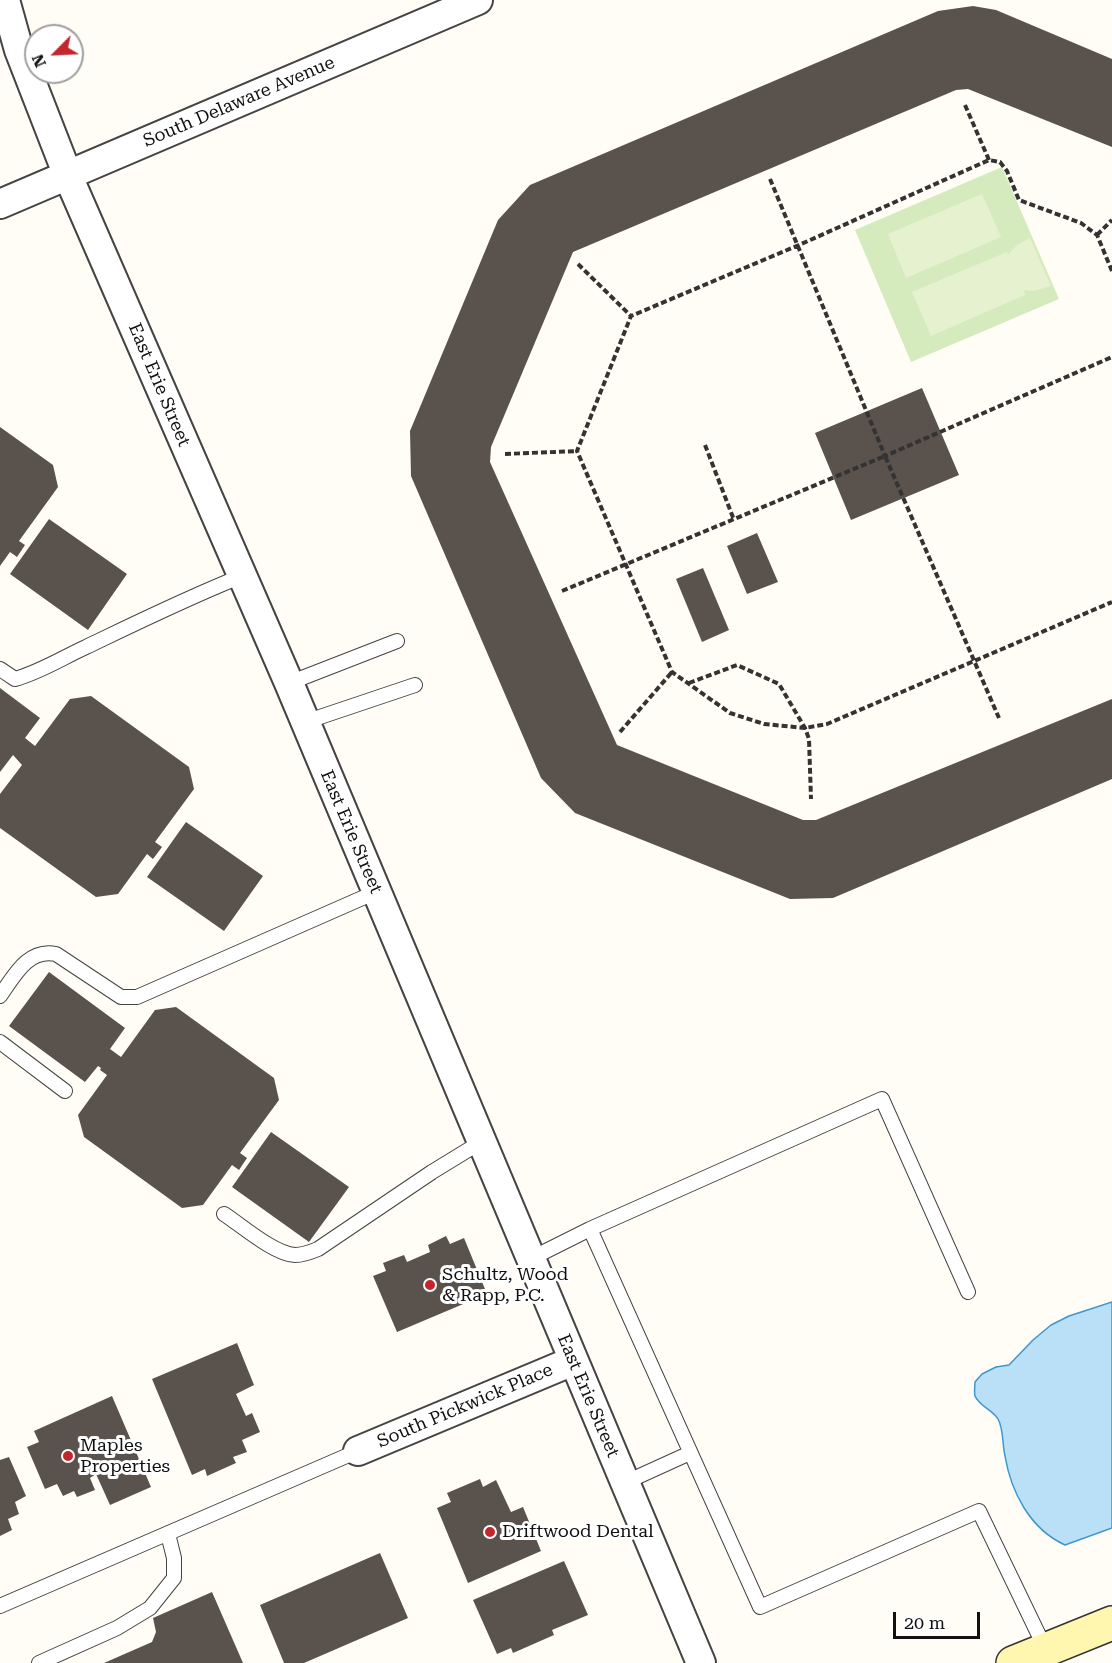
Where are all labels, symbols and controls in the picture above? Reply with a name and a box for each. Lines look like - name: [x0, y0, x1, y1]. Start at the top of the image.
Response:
- north arrow: [24, 24, 84, 84]
- text: N: [28, 51, 50, 70]
- street label: South Delaware Avenue: [140, 52, 338, 152]
- street label: East Erie Street: [123, 320, 195, 450]
- street label: East Erie Street: [315, 767, 387, 897]
- place label: Schultz, Wood & Rapp, P.C.: [442, 1264, 568, 1306]
- marker: Schultz, Wood & Rapp, P.C.: [423, 1278, 437, 1292]
- street label: East Erie Street: [552, 1331, 624, 1461]
- street label: South Pickwick Place: [374, 1359, 556, 1453]
- place label: Maples Properties: [80, 1435, 170, 1478]
- marker: Maples Properties: [61, 1449, 75, 1463]
- place label: Driftwood Dental: [502, 1521, 654, 1543]
- marker: Driftwood Dental: [483, 1525, 497, 1539]
- scale bar: [896, 1600, 983, 1638]
- text: 20 m: [904, 1612, 945, 1633]

